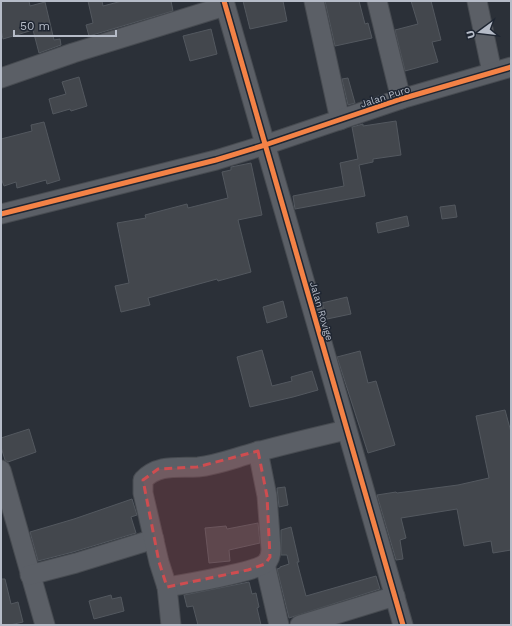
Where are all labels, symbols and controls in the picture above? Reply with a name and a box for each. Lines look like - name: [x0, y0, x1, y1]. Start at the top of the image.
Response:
- scale bar: [14, 12, 116, 38]
- north arrow: [460, 12, 500, 52]
- text: 50 m: [20, 19, 50, 33]
- text: U: [463, 29, 478, 40]
- street label: Jalan Puro: [359, 83, 411, 110]
- street label: Jalan Rovige: [308, 280, 335, 342]

